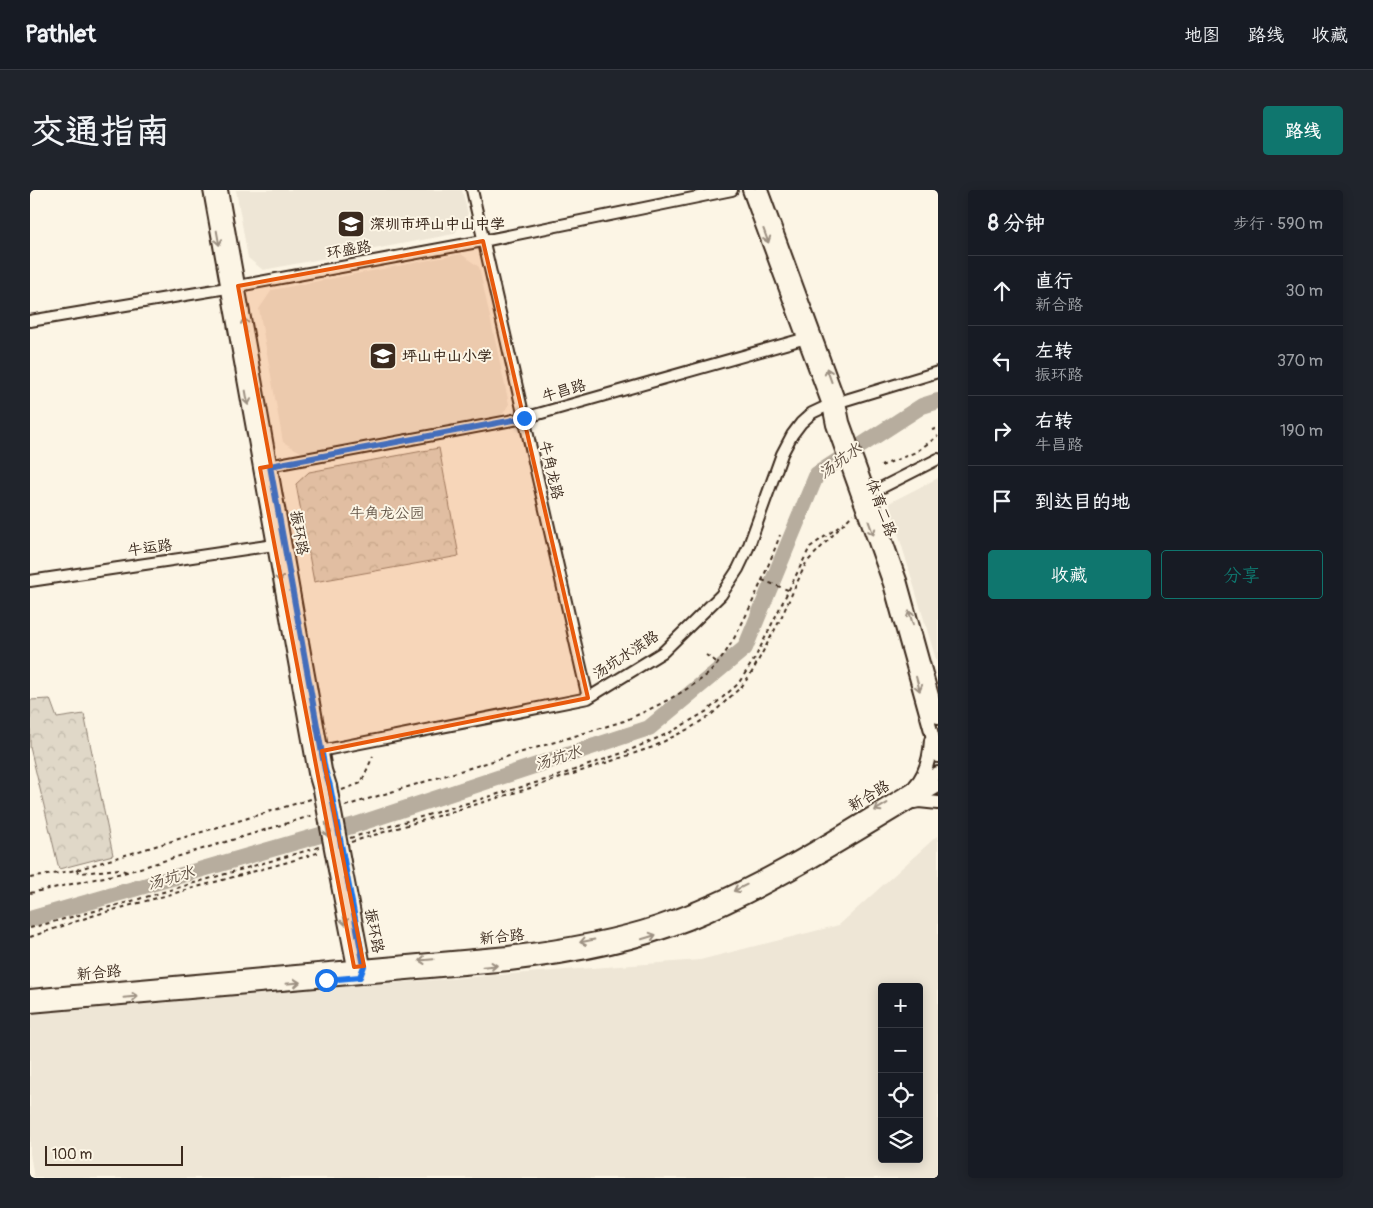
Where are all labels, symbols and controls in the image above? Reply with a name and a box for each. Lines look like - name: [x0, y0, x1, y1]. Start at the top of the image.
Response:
- text: Pathlet: [25, 20, 96, 49]
- text: 地图: [1184, 24, 1220, 47]
- text: 路线: [1248, 24, 1284, 47]
- text: 收藏: [1312, 24, 1348, 47]
- button: 路线: [1263, 106, 1343, 155]
- text: 交通指南: [30, 110, 170, 154]
- school or university icon: 深圳市坪山中山中学: [336, 209, 366, 239]
- text: 8 分钟: [988, 210, 1045, 237]
- text: 步行 · 590 m: [1233, 214, 1323, 234]
- place label: 深圳市坪山中山中学: [370, 215, 505, 234]
- one-way arrow: [762, 228, 771, 243]
- one-way arrow: [214, 230, 224, 246]
- street label: 环盛路: [325, 237, 373, 263]
- text: 直行: [1035, 269, 1073, 293]
- icon: ahead: [988, 277, 1016, 305]
- text: 30 m: [1285, 281, 1323, 301]
- text: 新合路: [1035, 295, 1083, 315]
- one-way arrow: [240, 317, 250, 333]
- text: 左转: [1035, 339, 1073, 363]
- school or university icon: 坪山中山小学: [368, 341, 398, 371]
- place label: 坪山中山小学: [402, 347, 492, 366]
- icon: left: [988, 347, 1016, 375]
- text: 370 m: [1277, 351, 1323, 371]
- text: 振环路: [1035, 365, 1083, 385]
- one-way arrow: [824, 368, 833, 383]
- street label: 牛昌路: [540, 376, 588, 406]
- one-way arrow: [243, 389, 253, 405]
- route end: [513, 407, 536, 430]
- text: 右转: [1035, 409, 1073, 433]
- icon: right: [988, 417, 1016, 445]
- text: 190 m: [1280, 421, 1323, 441]
- text: 牛昌路: [1035, 435, 1083, 455]
- water label: 汤坑水: [815, 438, 866, 483]
- street label: 牛角龙路: [535, 439, 567, 501]
- street label: 体育二路: [862, 477, 900, 539]
- icon: arrive: [988, 487, 1016, 515]
- text: 到达目的地: [1035, 490, 1130, 514]
- park label: 牛角龙公园: [349, 504, 425, 523]
- street label: 振环路: [286, 509, 312, 557]
- one-way arrow: [867, 520, 876, 535]
- street label: 牛运路: [126, 535, 174, 561]
- button: 收藏: [988, 550, 1151, 599]
- button: 分享: [1161, 550, 1323, 599]
- one-way arrow: [275, 567, 285, 583]
- one-way arrow: [906, 610, 916, 626]
- street label: 汤坑水滨路: [589, 627, 663, 683]
- one-way arrow: [914, 675, 923, 691]
- water label: 汤坑水: [532, 741, 585, 775]
- street label: 新合路: [845, 776, 893, 816]
- one-way arrow: [875, 803, 889, 813]
- one-way arrow: [323, 822, 333, 838]
- water label: 汤坑水: [145, 861, 198, 894]
- one-way arrow: [733, 884, 748, 893]
- street label: 振环路: [360, 907, 388, 955]
- one-way arrow: [340, 910, 350, 926]
- street label: 新合路: [479, 925, 525, 949]
- one-way arrow: [641, 931, 657, 941]
- one-way arrow: [579, 936, 595, 946]
- one-way arrow: [418, 955, 434, 965]
- one-way arrow: [481, 961, 497, 971]
- street label: 新合路: [76, 962, 122, 984]
- route start: [315, 969, 338, 992]
- one-way arrow: [285, 978, 301, 988]
- map controls: [878, 983, 923, 1163]
- button: +: [878, 983, 923, 1028]
- one-way arrow: [123, 992, 139, 1002]
- button: −: [878, 1028, 923, 1073]
- button: locate: [878, 1073, 923, 1118]
- button: layers: [878, 1118, 923, 1163]
- scale bar: [45, 1143, 182, 1166]
- text: 100 m: [52, 1146, 92, 1163]

